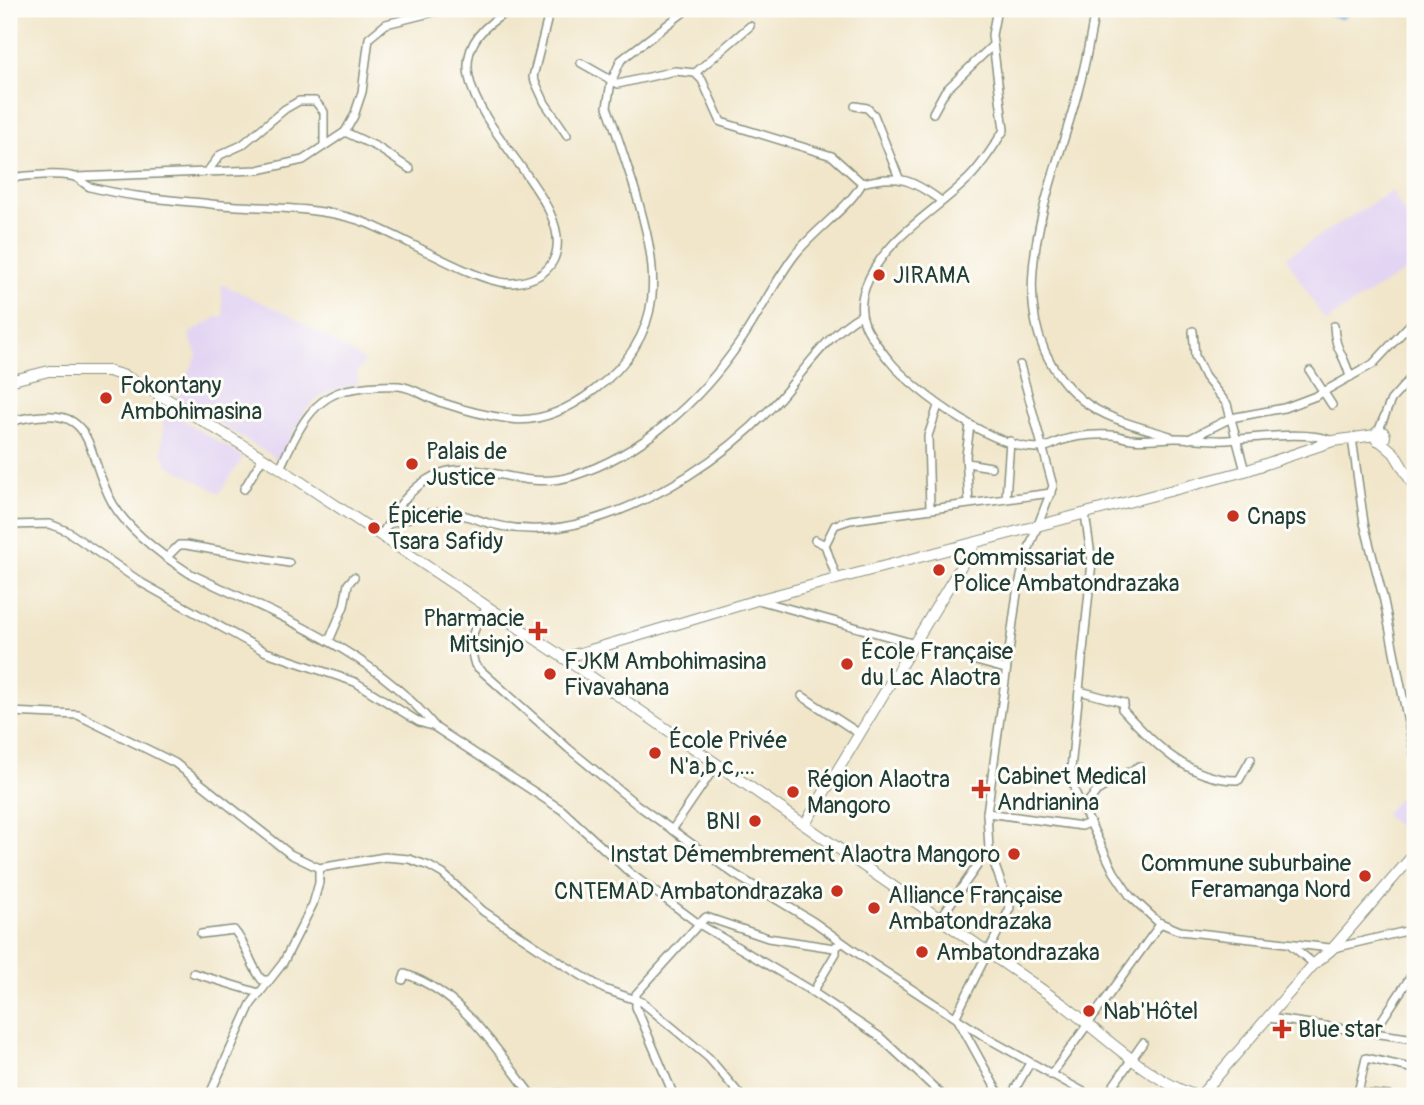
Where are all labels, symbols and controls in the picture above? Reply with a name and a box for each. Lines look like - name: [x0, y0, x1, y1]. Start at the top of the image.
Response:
- place label: JIRAMA: [893, 261, 970, 290]
- marker: JIRAMA: [871, 267, 887, 283]
- place label: Fokontany Ambohimasina: [120, 371, 262, 426]
- marker: Fokontany Ambohimasina: [98, 390, 114, 406]
- place label: Palais de Justice: [426, 437, 508, 492]
- marker: Palais de Justice: [404, 456, 420, 472]
- place label: Épicerie Tsara Safidy: [388, 501, 503, 556]
- place label: Cnaps: [1247, 502, 1306, 531]
- marker: Cnaps: [1225, 508, 1241, 524]
- marker: Épicerie Tsara Safidy: [366, 520, 382, 536]
- place label: Commissariat de Police Ambatondrazaka: [953, 543, 1179, 598]
- marker: Commissariat de Police Ambatondrazaka: [931, 562, 947, 578]
- place label: Pharmacie Mitsinjo: [423, 604, 525, 659]
- marker: Pharmacie Mitsinjo: [530, 623, 546, 639]
- place label: École Française du Lac Alaotra: [861, 637, 1014, 692]
- place label: FJKM Ambohimasina Fivavahana: [564, 647, 766, 702]
- marker: École Française du Lac Alaotra: [839, 656, 855, 672]
- marker: FJKM Ambohimasina Fivavahana: [542, 666, 558, 682]
- place label: École Privée N'a,b,c,...: [669, 726, 788, 781]
- marker: École Privée N'a,b,c,...: [647, 745, 663, 761]
- place label: Cabinet Medical Andrianina: [997, 762, 1147, 817]
- place label: Région Alaotra Mangoro: [807, 765, 950, 820]
- marker: Cabinet Medical Andrianina: [971, 779, 991, 799]
- marker: Région Alaotra Mangoro: [785, 784, 801, 800]
- place label: BNI: [706, 807, 741, 836]
- marker: BNI: [747, 813, 763, 829]
- place label: Instat Démembrement Alaotra Mangoro: [610, 840, 1000, 869]
- marker: Instat Démembrement Alaotra Mangoro: [1006, 846, 1022, 862]
- place label: Commune suburbaine Feramanga Nord: [1141, 849, 1352, 904]
- marker: Commune suburbaine Feramanga Nord: [1357, 868, 1373, 884]
- place label: CNTEMAD Ambatondrazaka: [554, 877, 823, 906]
- place label: Alliance Française Ambatondrazaka: [888, 881, 1063, 936]
- marker: CNTEMAD Ambatondrazaka: [829, 883, 845, 899]
- marker: Alliance Française Ambatondrazaka: [866, 900, 882, 916]
- place label: Ambatondrazaka: [936, 938, 1100, 967]
- marker: Ambatondrazaka: [914, 944, 930, 960]
- place label: Nab'Hôtel: [1103, 997, 1198, 1026]
- marker: Nab'Hôtel: [1081, 1003, 1097, 1019]
- place label: Blue star: [1298, 1015, 1383, 1044]
- marker: Blue star: [1272, 1019, 1292, 1039]

